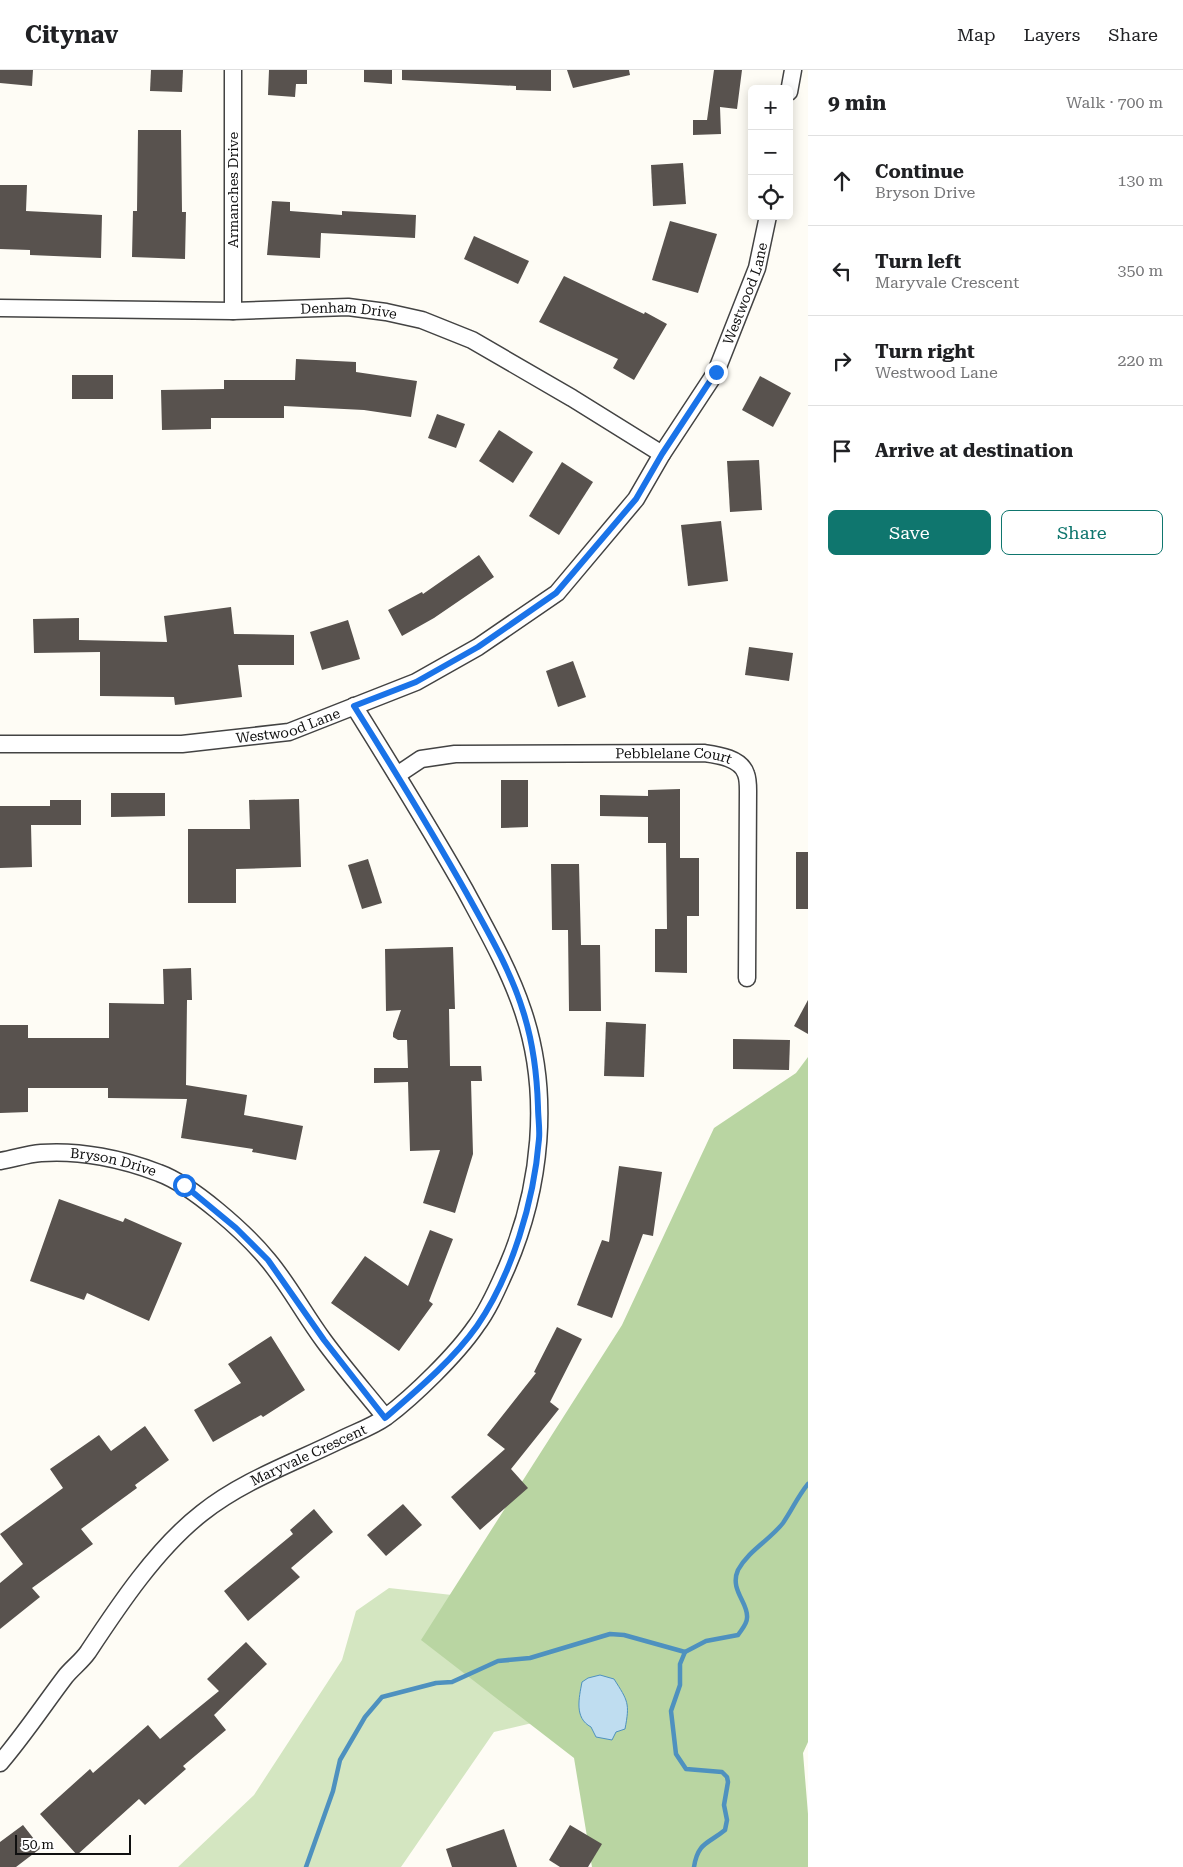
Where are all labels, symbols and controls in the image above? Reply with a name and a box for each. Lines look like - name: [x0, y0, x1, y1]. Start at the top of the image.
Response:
- text: Citynav: [25, 21, 118, 49]
- text: Map: [957, 24, 996, 45]
- text: Layers: [1024, 24, 1080, 45]
- text: Share: [1108, 24, 1158, 45]
- map controls: [748, 85, 793, 220]
- button: +: [748, 85, 793, 130]
- text: 9 min: [828, 91, 886, 115]
- text: Walk · 700 m: [1066, 93, 1163, 112]
- button: −: [748, 130, 793, 175]
- street label: Armanches Drive: [225, 132, 241, 248]
- text: Continue: [875, 160, 964, 183]
- icon: ahead: [828, 167, 856, 195]
- text: 130 m: [1117, 171, 1163, 190]
- button: locate: [748, 175, 793, 220]
- text: Bryson Drive: [875, 183, 975, 202]
- street label: Westwood Lane: [720, 241, 770, 347]
- text: Turn left: [875, 250, 961, 273]
- icon: left: [828, 257, 856, 285]
- text: 350 m: [1117, 261, 1163, 280]
- text: Maryvale Crescent: [875, 273, 1019, 292]
- street label: Denham Drive: [300, 299, 399, 322]
- text: Turn right: [875, 340, 975, 363]
- icon: right: [828, 347, 856, 375]
- text: 220 m: [1117, 351, 1163, 370]
- route end: [705, 361, 728, 384]
- text: Westwood Lane: [875, 363, 998, 382]
- icon: arrive: [828, 437, 856, 465]
- text: Arrive at destination: [875, 439, 1073, 462]
- button: Save: [828, 510, 991, 555]
- button: Share: [1001, 510, 1163, 555]
- street label: Westwood Lane: [235, 705, 343, 746]
- street label: Pebblelane Court: [615, 745, 734, 767]
- street label: Bryson Drive: [70, 1145, 159, 1179]
- route start: [173, 1174, 196, 1197]
- street label: Maryvale Crescent: [248, 1421, 369, 1489]
- scale bar: [15, 1832, 131, 1855]
- text: 50 m: [22, 1836, 54, 1852]

